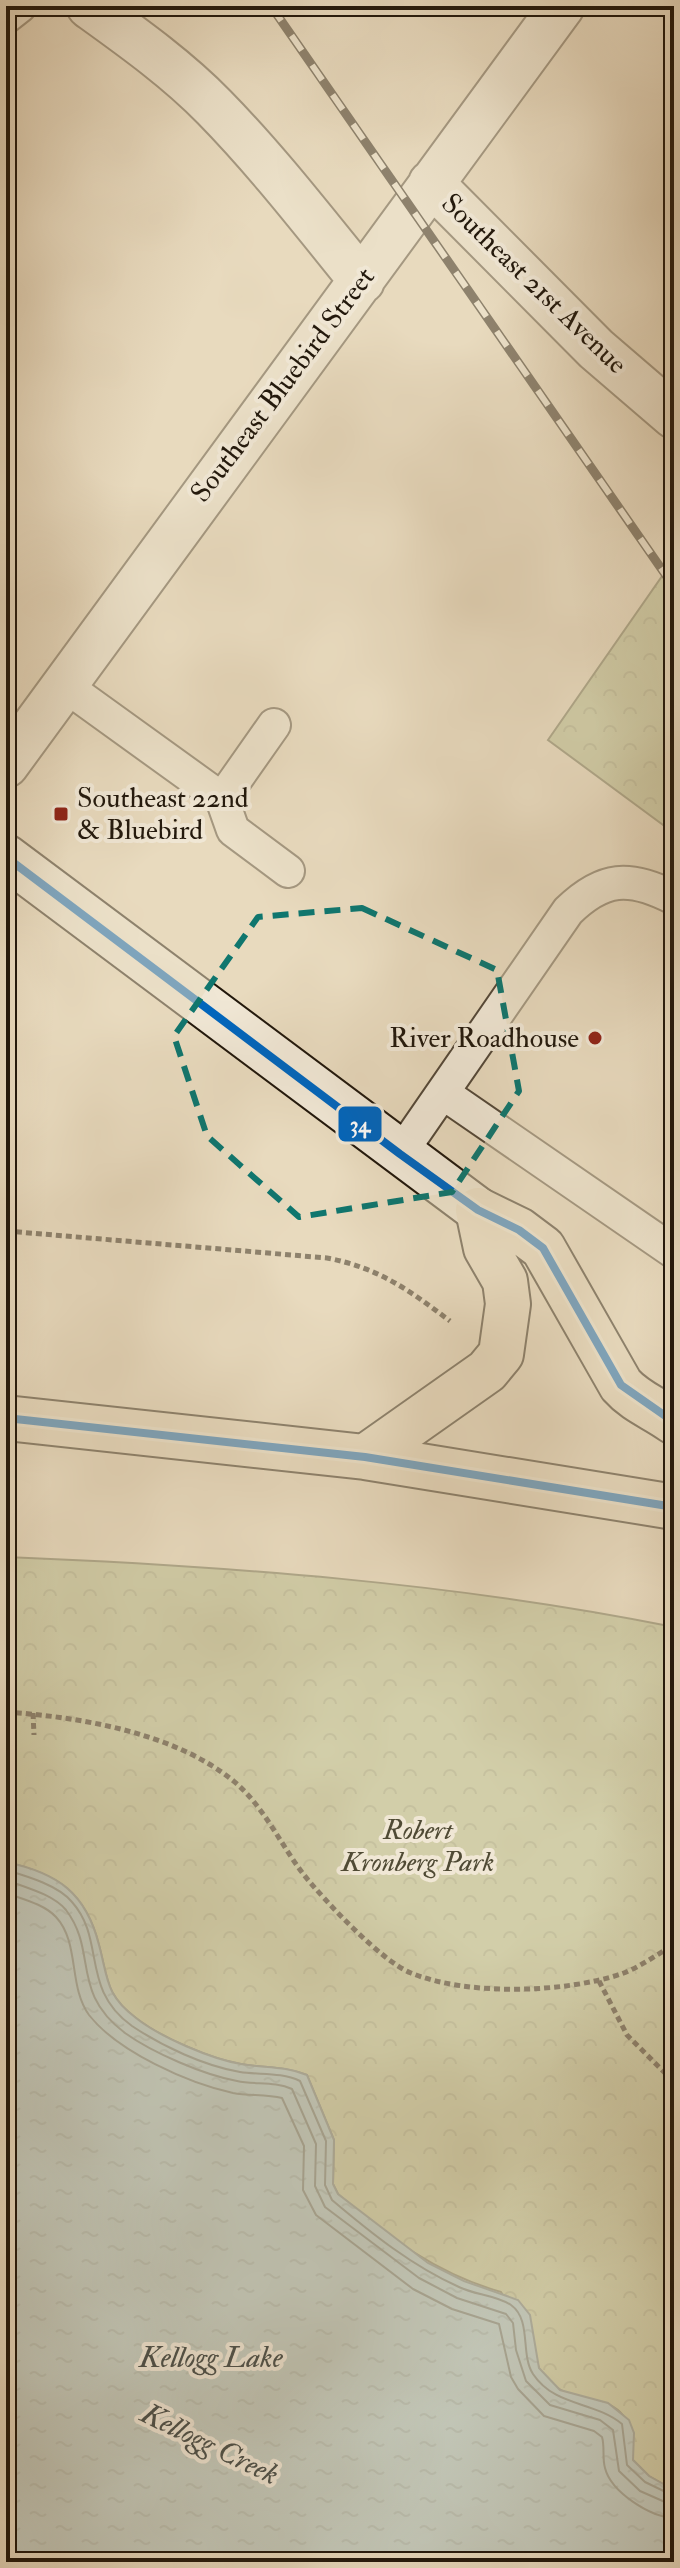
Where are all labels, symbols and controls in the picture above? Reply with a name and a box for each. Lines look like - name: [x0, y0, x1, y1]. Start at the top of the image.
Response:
- street label: Southeast 21st Avenue: [434, 186, 634, 382]
- street label: Southeast Bluebird Street: [183, 261, 383, 509]
- place label: Southeast 22nd & Bluebird: [77, 781, 249, 848]
- marker: Southeast 22nd & Bluebird: [52, 805, 70, 823]
- place label: River Roadhouse: [389, 1021, 579, 1056]
- marker: River Roadhouse: [586, 1029, 604, 1047]
- line badge: 34: [337, 1105, 383, 1143]
- text: 34: [350, 1111, 372, 1139]
- park label: Robert Kronberg Park: [340, 1813, 494, 1880]
- water label: Kellogg Lake: [137, 2339, 284, 2376]
- water label: Kellogg Creek: [133, 2394, 285, 2493]

